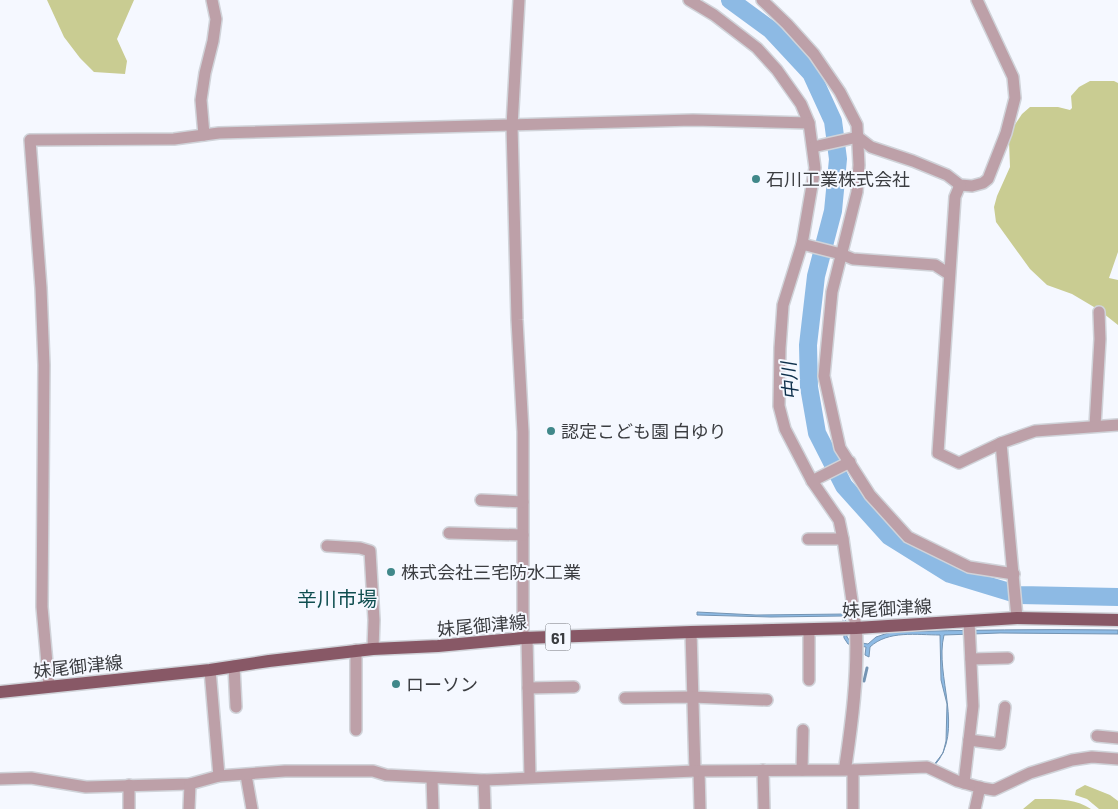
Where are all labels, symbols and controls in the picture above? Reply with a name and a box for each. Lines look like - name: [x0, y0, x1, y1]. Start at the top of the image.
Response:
- place label: 石川工業株式会社: [766, 168, 910, 190]
- marker: 石川工業株式会社: [750, 173, 762, 185]
- water label: 中川: [776, 359, 802, 401]
- place label: 認定こども園 白ゆり: [561, 420, 727, 442]
- marker: 認定こども園 白ゆり: [545, 425, 557, 437]
- place label: 株式会社三宅防水工業: [401, 561, 581, 583]
- marker: 株式会社三宅防水工業: [385, 566, 397, 578]
- district label: 辛川市場: [297, 586, 377, 610]
- street label: 妹尾御津線: [841, 595, 933, 621]
- street label: 妹尾御津線: [436, 610, 528, 640]
- road number: 61: [546, 624, 570, 650]
- street label: 妹尾御津線: [32, 650, 124, 682]
- place label: ローソン: [406, 673, 478, 695]
- marker: ローソン: [390, 678, 402, 690]

